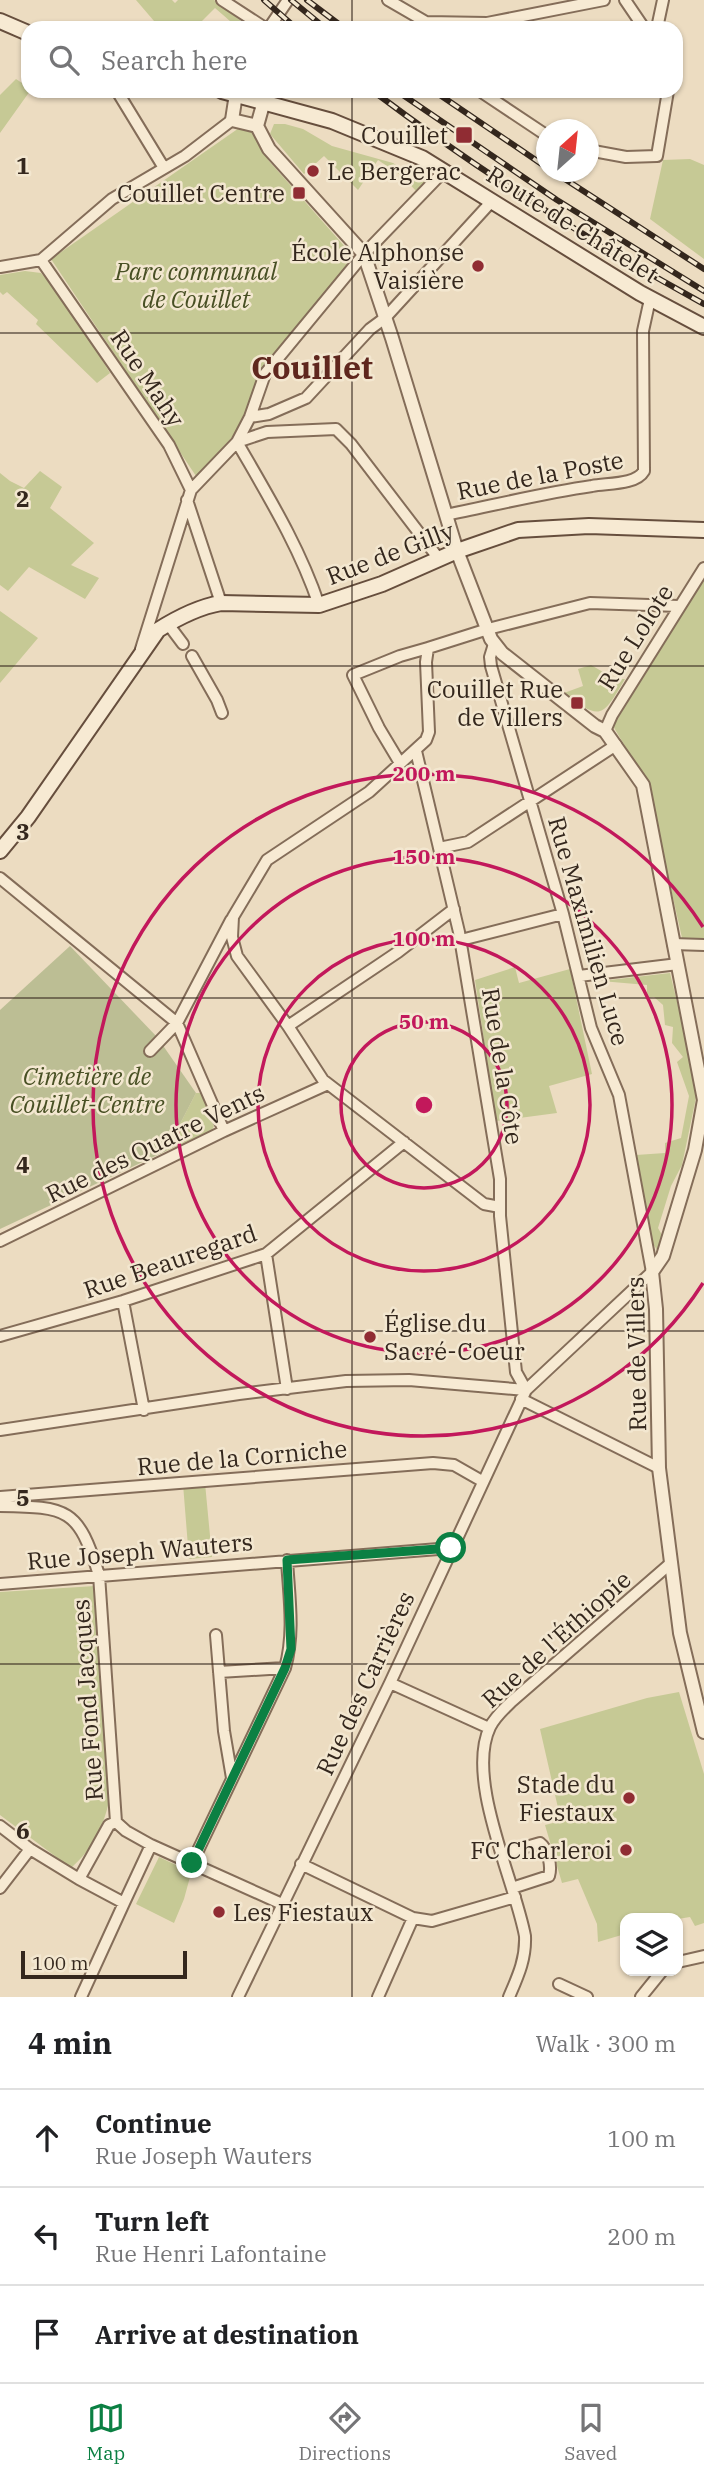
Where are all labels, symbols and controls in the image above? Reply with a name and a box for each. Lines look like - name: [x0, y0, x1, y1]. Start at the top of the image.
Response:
- search box: [21, 21, 683, 98]
- icon: search: [45, 41, 83, 79]
- text: Search here: [101, 43, 247, 77]
- place label: Couillet: [361, 119, 448, 151]
- north arrow: [536, 119, 599, 182]
- marker: Couillet: [454, 125, 474, 145]
- text: 1: [16, 150, 30, 180]
- place label: Le Bergerac: [327, 155, 461, 187]
- street label: Route de Châtelet: [481, 158, 665, 290]
- marker: Le Bergerac: [305, 163, 321, 179]
- place label: Couillet Centre: [117, 177, 285, 209]
- marker: Couillet Centre: [291, 185, 307, 201]
- place label: École Alphonse Vaisière: [291, 236, 464, 296]
- park label: Parc communal de Couillet: [114, 255, 278, 315]
- marker: École Alphonse Vaisière: [470, 258, 486, 274]
- street label: Rue Mahy: [104, 323, 192, 433]
- district label: Couillet: [251, 346, 373, 388]
- street label: Rue de la Poste: [454, 443, 626, 507]
- text: 2: [16, 483, 30, 513]
- street label: Rue de Gilly: [322, 514, 459, 592]
- street label: Rue Lolote: [590, 578, 680, 696]
- place label: Couillet Rue de Villers: [427, 673, 563, 733]
- marker: Couillet Rue de Villers: [569, 695, 585, 711]
- text: 200 m: [392, 759, 456, 787]
- street label: Rue Maximilien Luce: [541, 813, 637, 1049]
- text: 3: [16, 816, 30, 846]
- text: 150 m: [392, 842, 456, 870]
- text: 100 m: [392, 924, 456, 952]
- street label: Rue de la Côte: [475, 985, 531, 1147]
- text: 50 m: [399, 1007, 449, 1035]
- park label: Cimetière de Couillet-Centre: [9, 1060, 165, 1120]
- street label: Rue des Quatre Vents: [40, 1076, 270, 1210]
- centre of rings: [412, 1093, 436, 1117]
- text: 4: [16, 1149, 30, 1179]
- street label: Rue Beauregard: [79, 1216, 261, 1306]
- street label: Rue de Villers: [619, 1276, 653, 1432]
- place label: Église du Sacré-Coeur: [384, 1307, 525, 1367]
- marker: Église du Sacré-Coeur: [362, 1329, 378, 1345]
- street label: Rue de la Corniche: [136, 1432, 348, 1482]
- text: 5: [16, 1482, 30, 1512]
- street label: Rue Joseph Wauters: [26, 1525, 254, 1577]
- route start: [435, 1532, 466, 1563]
- street label: Rue de l'Éthiopie: [475, 1563, 637, 1715]
- street label: Rue des Carrières: [308, 1586, 422, 1780]
- street label: Rue Fond Jacques: [64, 1598, 110, 1802]
- place label: Stade du Fiestaux: [517, 1768, 615, 1828]
- marker: Stade du Fiestaux: [621, 1790, 637, 1806]
- text: 6: [16, 1815, 30, 1845]
- place label: FC Charleroi: [470, 1834, 612, 1866]
- marker: FC Charleroi: [618, 1842, 634, 1858]
- route end: [176, 1847, 207, 1878]
- place label: Les Fiestaux: [233, 1896, 374, 1928]
- marker: Les Fiestaux: [211, 1904, 227, 1920]
- map controls: [620, 1913, 683, 1976]
- button: layers: [620, 1913, 683, 1976]
- scale bar: [21, 1948, 187, 1980]
- text: 100 m: [32, 1951, 89, 1975]
- text: 4 min: [28, 2023, 112, 2062]
- text: Walk · 300 m: [535, 2028, 676, 2058]
- text: Continue: [95, 2106, 212, 2140]
- icon: ahead: [28, 2119, 66, 2157]
- text: 100 m: [607, 2123, 676, 2153]
- text: Rue Joseph Wauters: [95, 2140, 312, 2170]
- text: Turn left: [95, 2204, 209, 2238]
- icon: left: [28, 2217, 66, 2255]
- text: 200 m: [607, 2221, 676, 2251]
- text: Rue Henri Lafontaine: [95, 2238, 327, 2268]
- icon: arrive: [28, 2315, 66, 2353]
- text: Arrive at destination: [95, 2317, 359, 2351]
- tab: Map: [87, 2399, 125, 2465]
- tab: Directions: [298, 2399, 391, 2465]
- tab: Saved: [564, 2399, 617, 2465]

